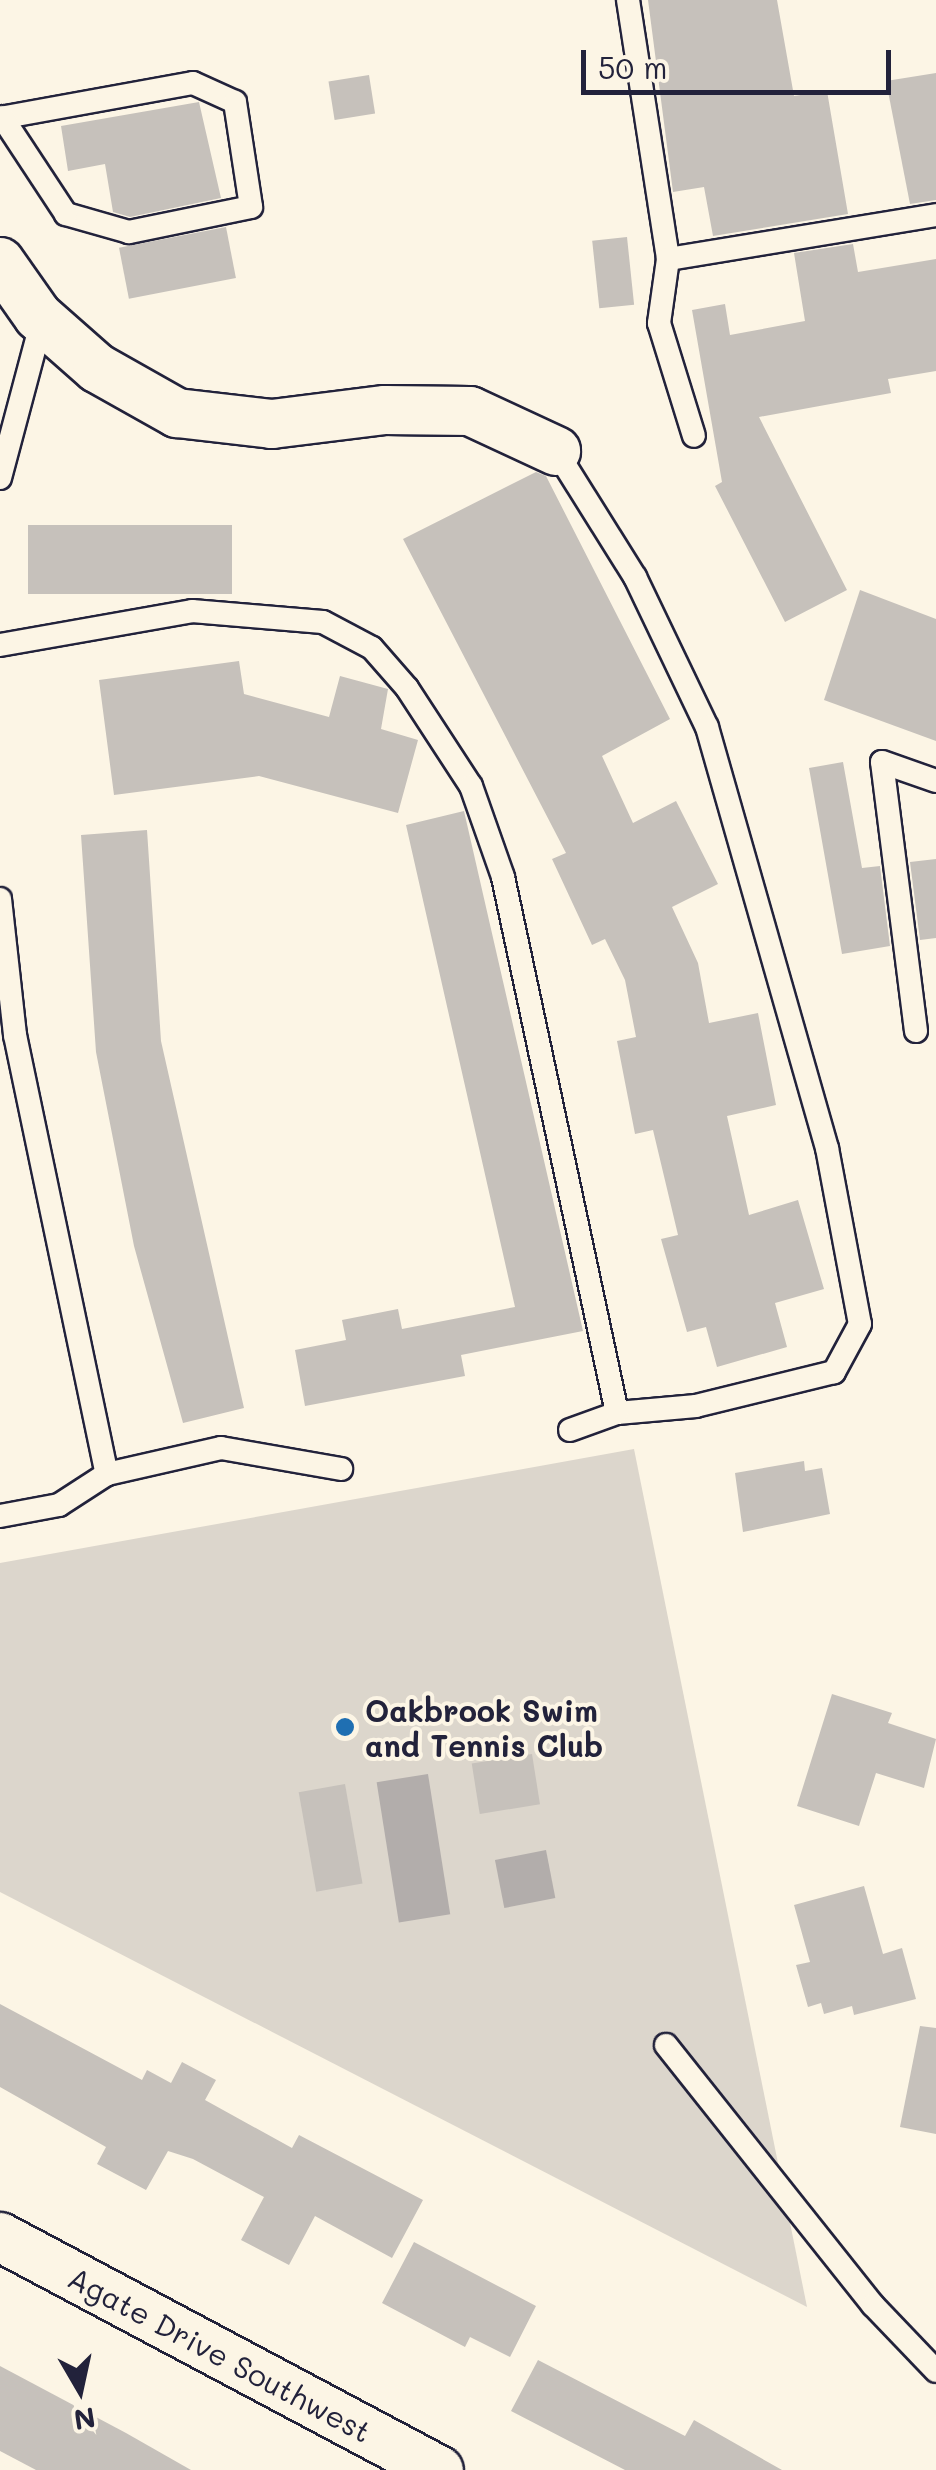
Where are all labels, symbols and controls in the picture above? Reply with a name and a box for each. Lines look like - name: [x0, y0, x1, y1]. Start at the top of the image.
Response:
- scale bar: [586, 30, 896, 92]
- text: 50 m: [598, 47, 668, 87]
- place label: Oakbrook Swim and Tennis Club: [365, 1692, 603, 1762]
- marker: Oakbrook Swim and Tennis Club: [334, 1716, 356, 1738]
- street label: Agate Drive Southwest: [62, 2259, 378, 2449]
- north arrow: [30, 2340, 130, 2440]
- text: N: [71, 2400, 98, 2439]

